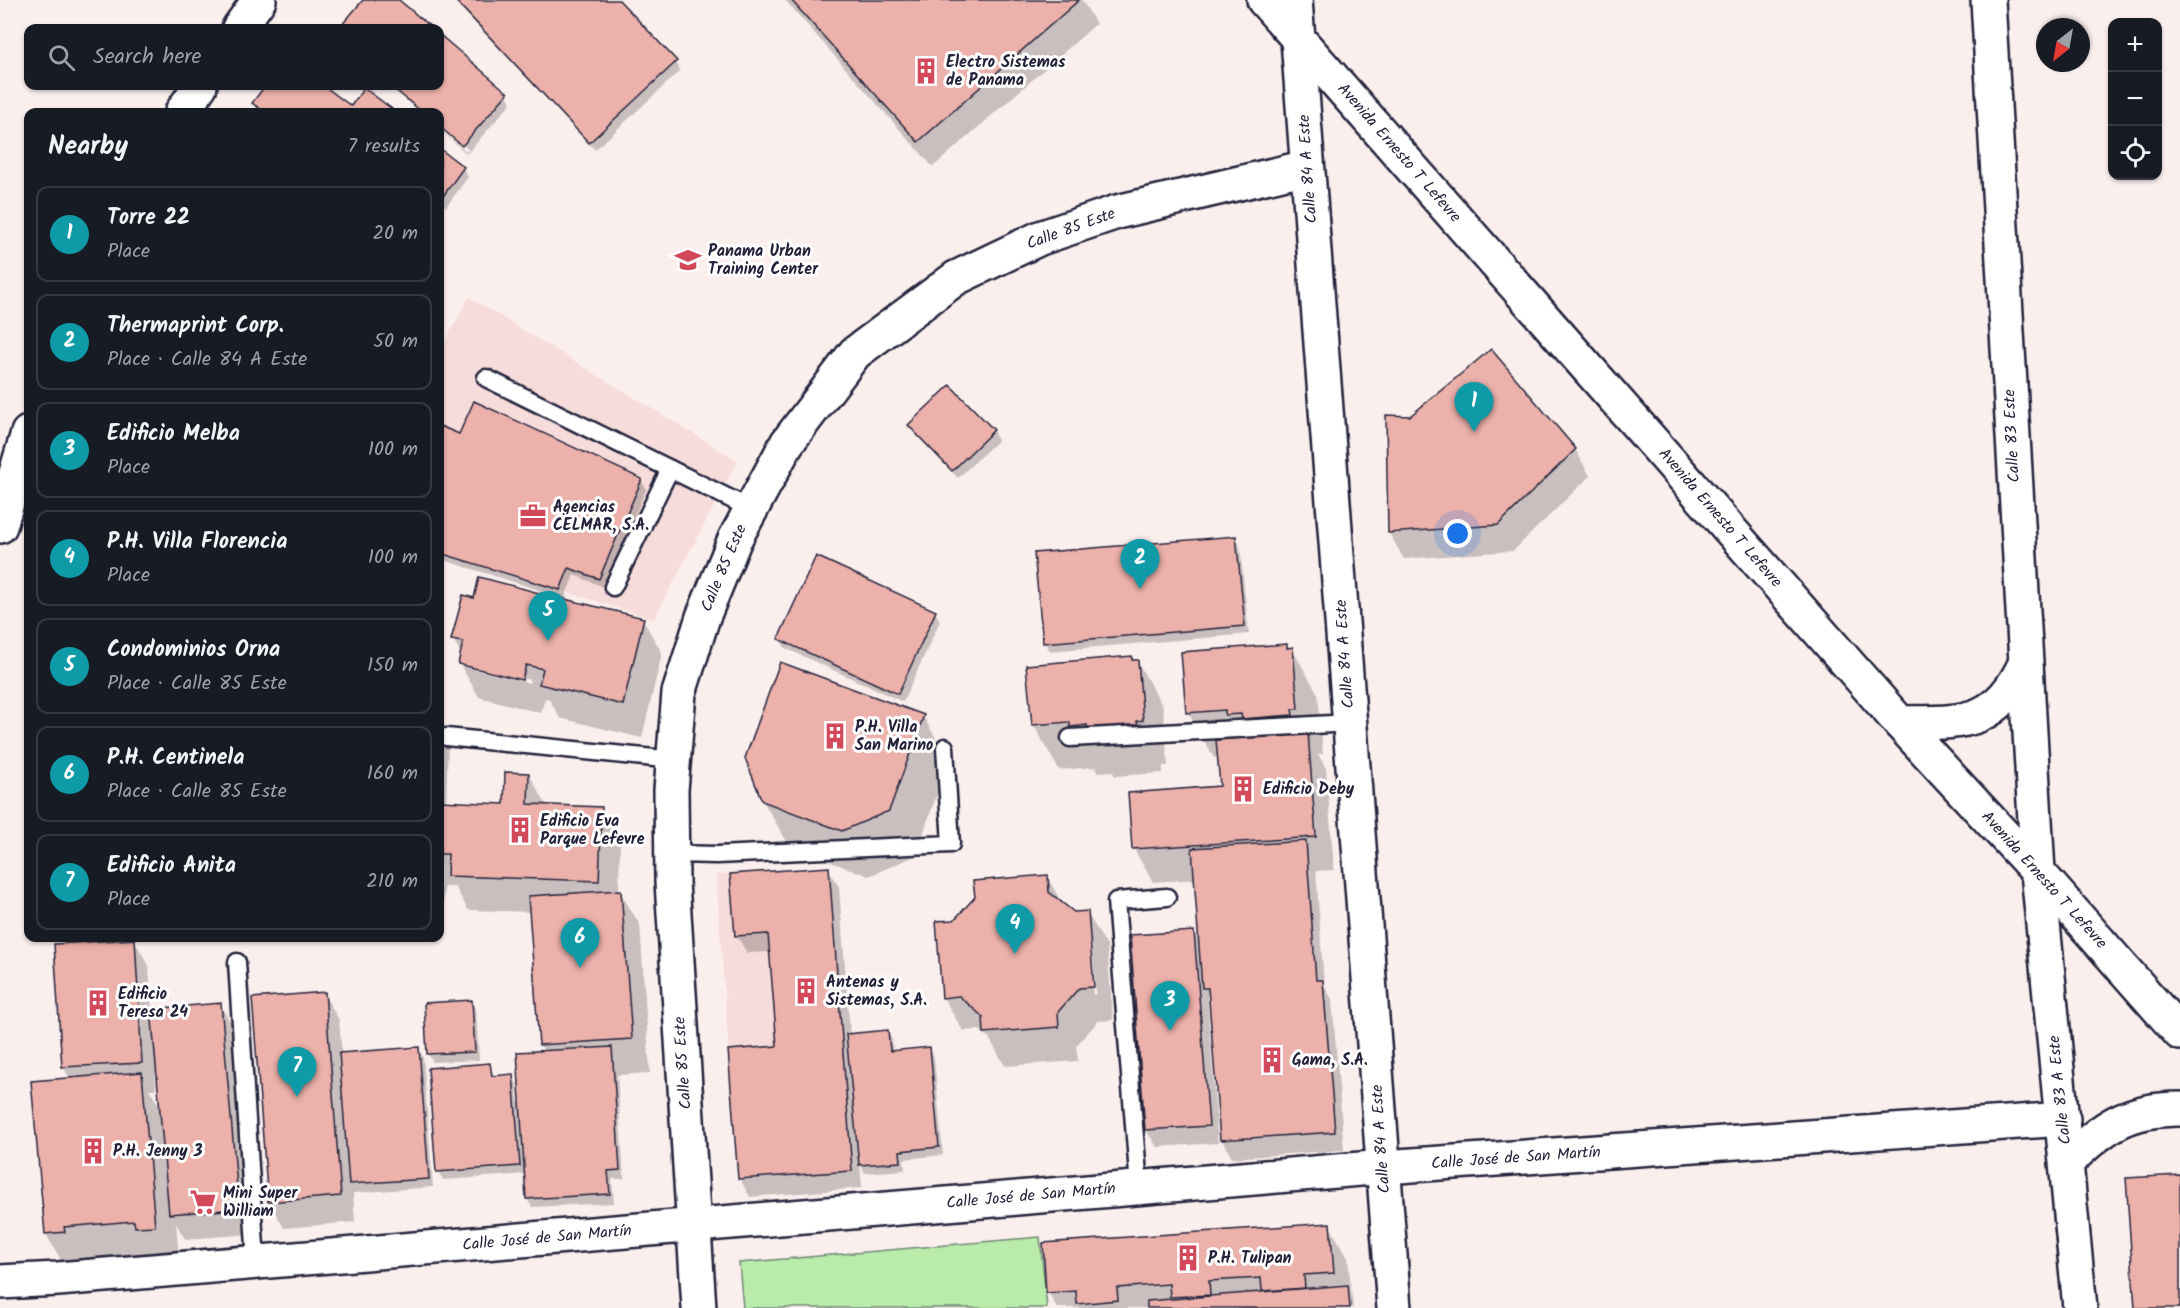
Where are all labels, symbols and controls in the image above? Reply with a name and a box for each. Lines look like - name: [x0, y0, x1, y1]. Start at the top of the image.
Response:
- north arrow: [2036, 18, 2090, 72]
- map controls: [2108, 18, 2162, 180]
- button: +: [2108, 18, 2162, 72]
- search box: [24, 24, 444, 90]
- text: Search here: [93, 40, 201, 75]
- icon: search: [45, 41, 78, 74]
- place label: Electro Sistemas de Panama: [946, 50, 1066, 93]
- building icon: Electro Sistemas de Panama: [911, 56, 941, 86]
- button: −: [2108, 72, 2162, 126]
- street label: Avenida Ernesto T Lefevre: [1331, 77, 1467, 229]
- street label: Calle 84 A Este: [1292, 114, 1324, 224]
- text: Nearby: [48, 126, 128, 168]
- button: locate: [2108, 126, 2162, 180]
- text: 7 results: [348, 131, 420, 163]
- text: Torre 22: [107, 201, 190, 236]
- street label: Calle 85 Este: [1023, 201, 1119, 257]
- text: 1: [66, 218, 73, 250]
- text: 20 m: [372, 218, 418, 250]
- text: Place: [107, 236, 150, 268]
- place label: Panama Urban Training Center: [708, 239, 819, 282]
- school or university icon: Panama Urban Training Center: [673, 245, 703, 275]
- text: Thermaprint Corp.: [107, 309, 284, 344]
- text: 2: [64, 326, 75, 358]
- text: 50 m: [373, 326, 418, 358]
- text: Place · Calle 84 A Este: [107, 344, 307, 376]
- pin: 1: [1454, 382, 1494, 432]
- street label: Calle 83 Este: [1997, 389, 2027, 483]
- text: Edificio Melba: [107, 417, 240, 452]
- text: 3: [64, 434, 75, 466]
- text: 100 m: [368, 434, 418, 466]
- street label: Avenida Ernesto T Lefevre: [1652, 442, 1788, 594]
- text: Place: [107, 452, 150, 484]
- place label: Agencias CELMAR, S.A.: [553, 495, 649, 538]
- office icon: Agencias CELMAR, S.A.: [518, 501, 548, 531]
- your location: [1443, 519, 1472, 548]
- street label: Calle 85 Este: [694, 520, 754, 616]
- text: P.H. Villa Florencia: [107, 525, 288, 560]
- pin: 2: [1120, 540, 1160, 589]
- text: 4: [64, 542, 75, 574]
- text: 100 m: [368, 542, 418, 574]
- text: Place: [107, 560, 150, 592]
- pin: 5: [528, 592, 568, 641]
- street label: Calle 84 A Este: [1329, 599, 1361, 709]
- text: Condominios Orna: [107, 633, 280, 668]
- text: 5: [64, 650, 75, 682]
- text: 150 m: [367, 650, 418, 682]
- text: Place · Calle 85 Este: [107, 668, 287, 700]
- place label: P.H. Villa San Marino: [855, 715, 933, 758]
- building icon: P.H. Villa San Marino: [820, 721, 850, 751]
- text: P.H. Centinela: [107, 741, 244, 776]
- text: 6: [64, 758, 75, 790]
- text: 160 m: [367, 758, 418, 790]
- building icon: Edificio Deby: [1228, 774, 1258, 804]
- text: Place · Calle 85 Este: [107, 776, 287, 808]
- place label: Edificio Deby: [1263, 777, 1355, 802]
- street label: Avenida Ernesto T Lefevre: [1975, 805, 2113, 955]
- place label: Edificio Eva Parque Lefevre: [540, 809, 645, 852]
- building icon: Edificio Eva Parque Lefevre: [505, 815, 535, 845]
- text: Edificio Anita: [107, 849, 236, 884]
- text: 7: [65, 866, 74, 898]
- text: 210 m: [366, 866, 418, 898]
- text: Place: [107, 884, 150, 916]
- pin: 4: [996, 904, 1034, 954]
- pin: 6: [560, 918, 600, 968]
- place label: Antenas y Sistemas, S.A.: [826, 970, 927, 1013]
- building icon: Antenas y Sistemas, S.A.: [791, 976, 821, 1006]
- place label: Edificio Teresa 24: [118, 982, 188, 1025]
- pin: 3: [1150, 982, 1190, 1031]
- building icon: Edificio Teresa 24: [83, 988, 113, 1018]
- street label: Calle 85 Este: [667, 1016, 699, 1110]
- street label: Calle 83 A Este: [2042, 1034, 2078, 1146]
- building icon: Gama, S.A.: [1257, 1045, 1287, 1075]
- pin: 7: [278, 1048, 316, 1097]
- place label: Gama, S.A.: [1292, 1048, 1368, 1073]
- street label: Calle 84 A Este: [1365, 1084, 1397, 1194]
- building icon: P.H. Jenny 3: [78, 1136, 108, 1166]
- place label: P.H. Jenny 3: [113, 1139, 203, 1164]
- street label: Calle José de San Martín: [1430, 1140, 1602, 1176]
- street label: Calle José de San Martín: [945, 1176, 1117, 1216]
- place label: Mini Super William: [223, 1181, 298, 1224]
- supermarket icon: Mini Super William: [188, 1187, 218, 1217]
- street label: Calle José de San Martín: [461, 1218, 633, 1258]
- building icon: P.H. Tulipan: [1173, 1243, 1203, 1273]
- place label: P.H. Tulipan: [1208, 1246, 1292, 1271]

